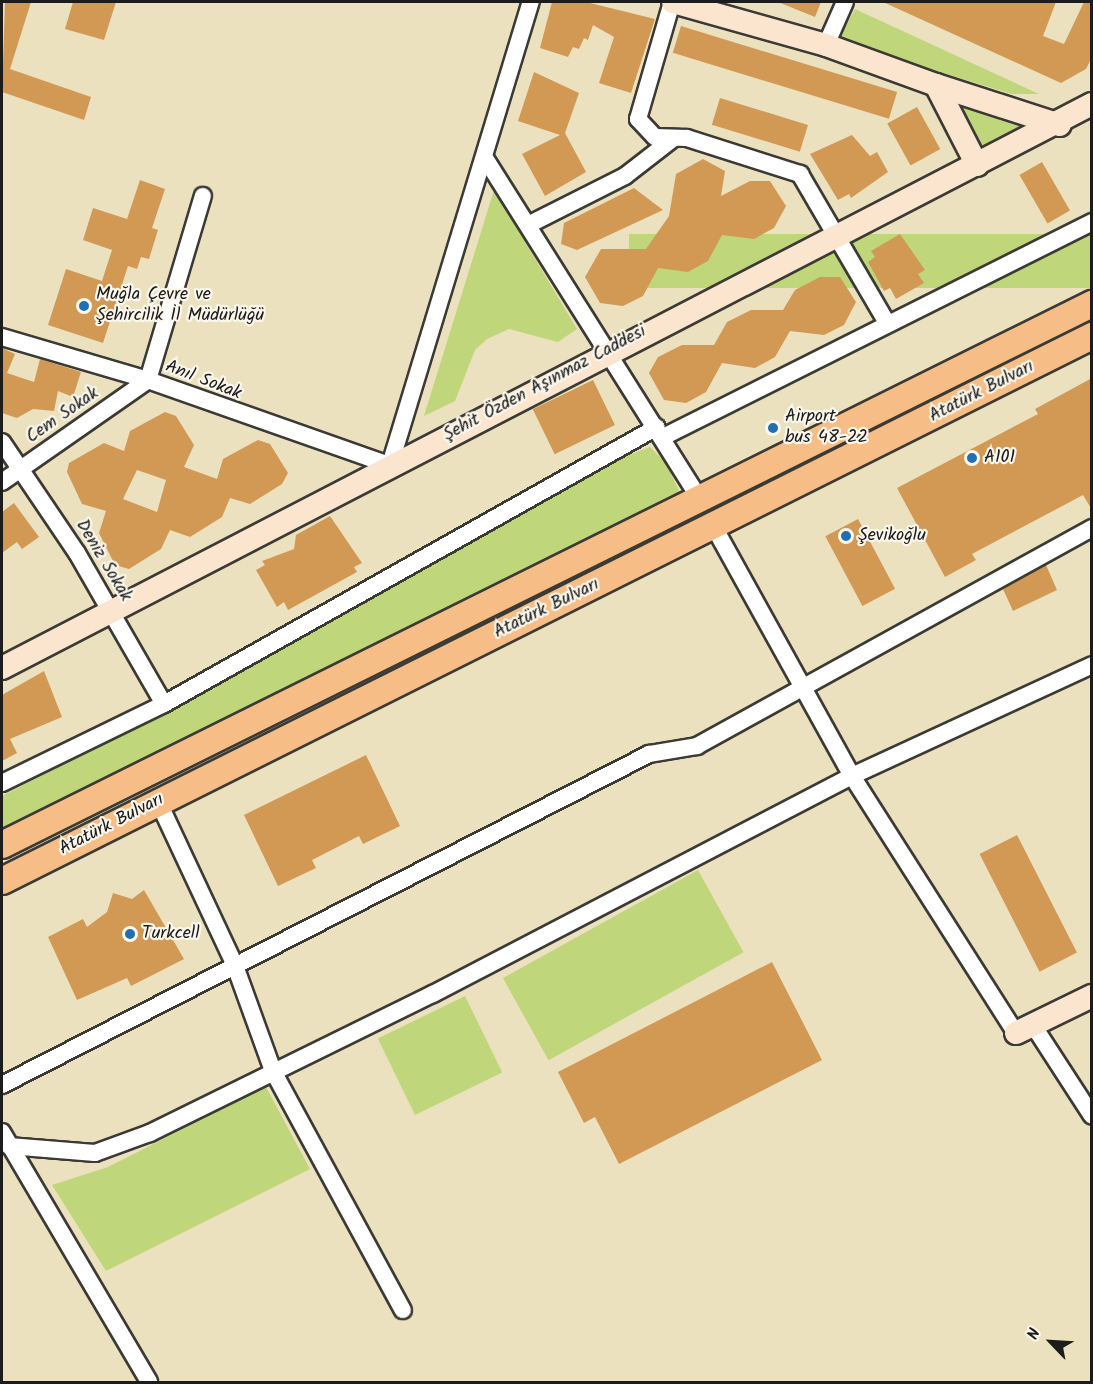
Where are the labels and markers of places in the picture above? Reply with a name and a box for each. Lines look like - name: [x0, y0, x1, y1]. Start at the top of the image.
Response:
- place label: Muğla Çevre ve Şehircilik İl Müdürlüğü: [96, 285, 264, 328]
- marker: Muğla Çevre ve Şehircilik İl Müdürlüğü: [77, 299, 91, 313]
- place label: Airport bus 48-22: [785, 407, 868, 450]
- marker: Airport bus 48-22: [766, 421, 780, 435]
- place label: A101: [984, 447, 1015, 469]
- marker: A101: [965, 451, 979, 465]
- place label: Şevikoğlu: [858, 525, 926, 547]
- marker: Şevikoğlu: [839, 529, 853, 543]
- place label: Turkcell: [142, 923, 200, 945]
- marker: Turkcell: [123, 927, 137, 941]

